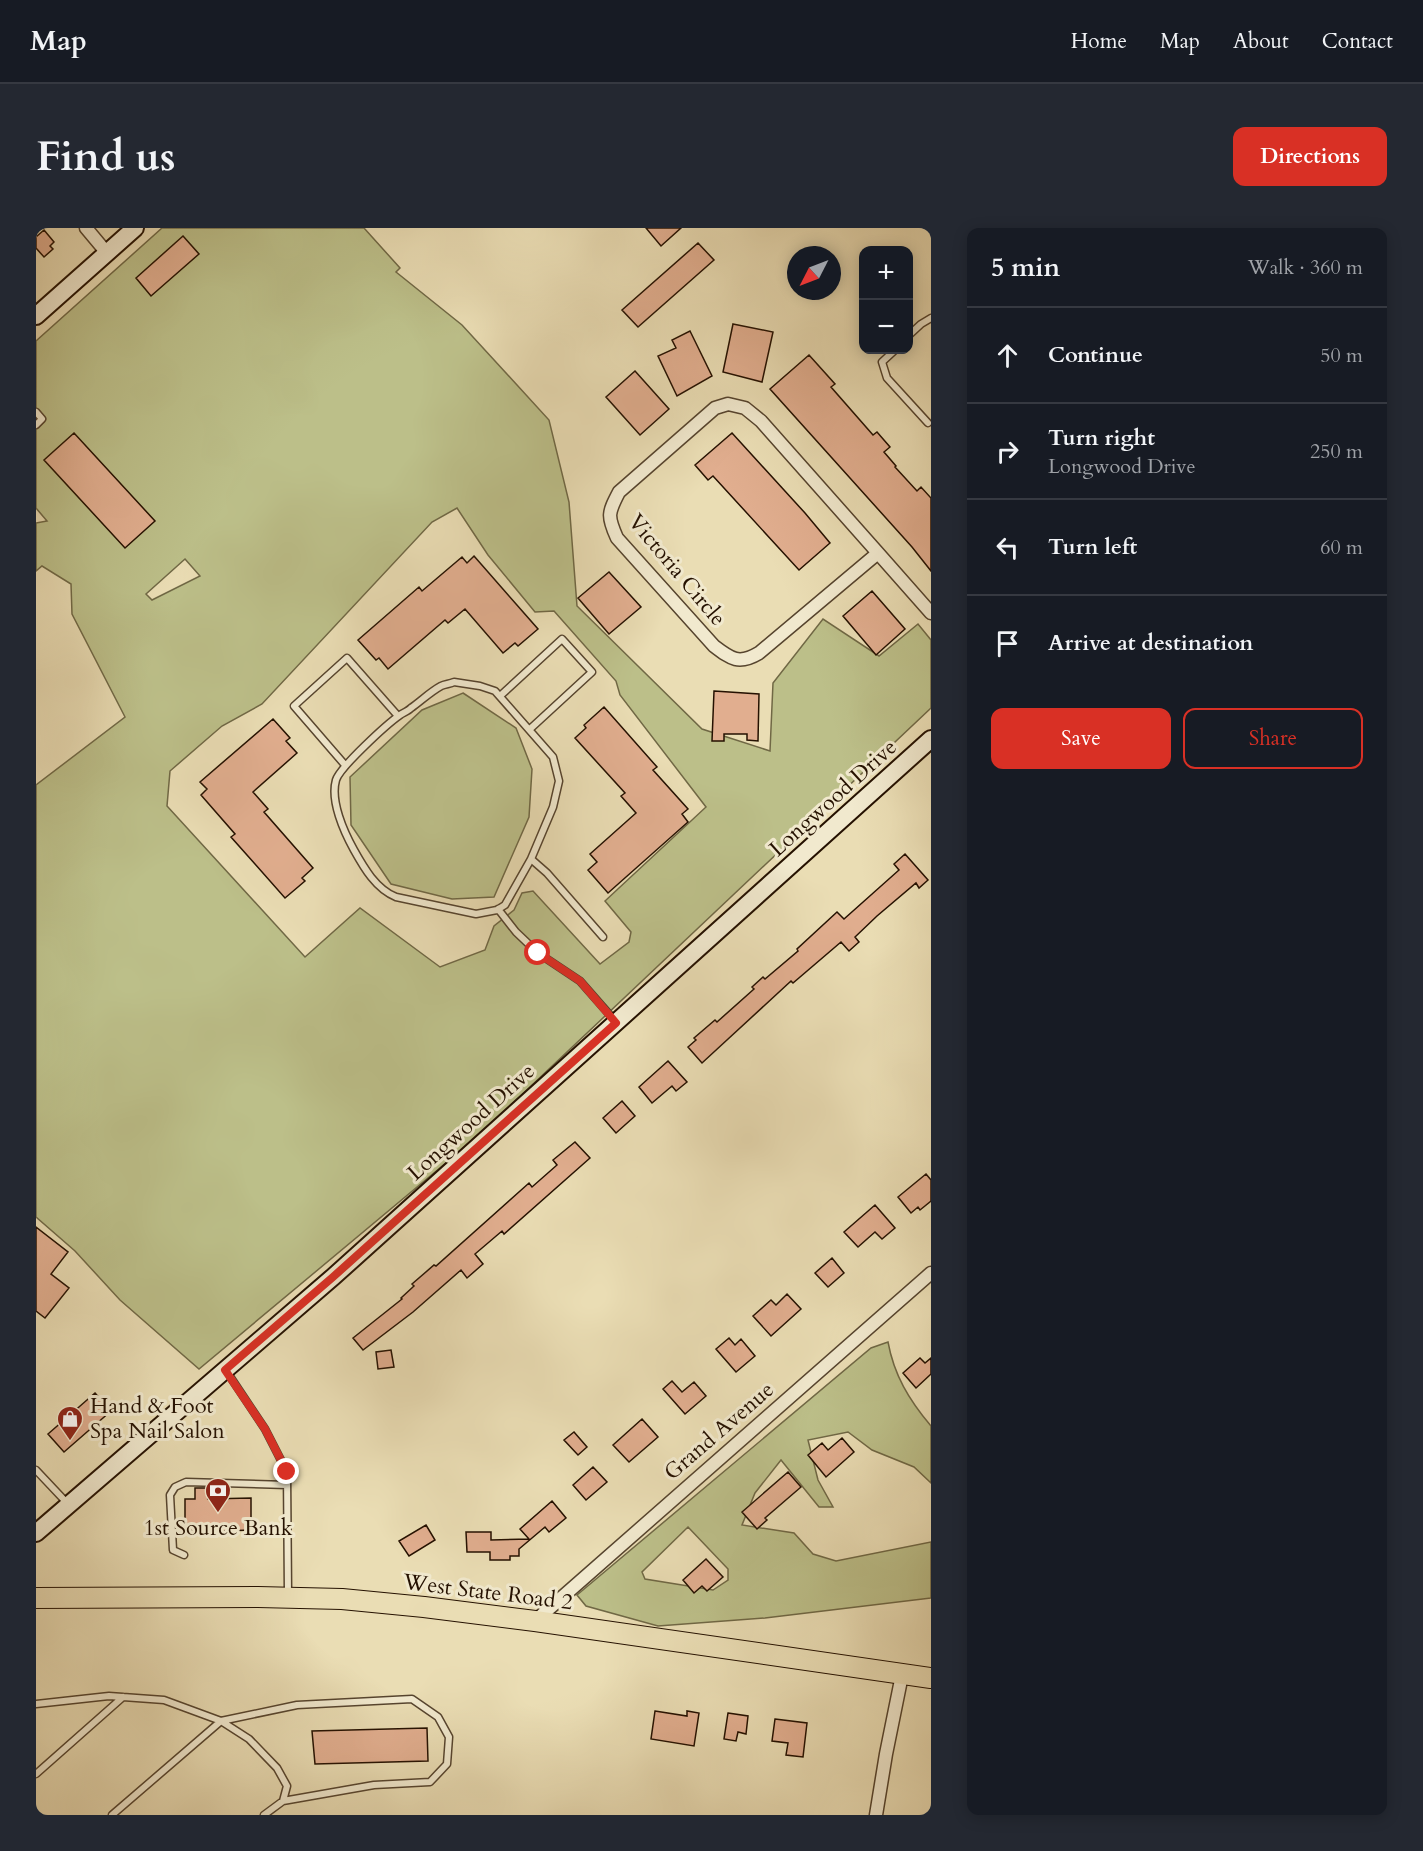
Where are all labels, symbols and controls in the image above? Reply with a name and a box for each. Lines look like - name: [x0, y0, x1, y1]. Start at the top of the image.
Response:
- text: Map: [30, 22, 87, 60]
- text: Home: [1071, 27, 1127, 56]
- text: Map: [1160, 27, 1200, 56]
- text: About: [1233, 27, 1289, 56]
- text: Contact: [1322, 27, 1393, 56]
- button: Directions: [1233, 127, 1387, 186]
- text: Find us: [36, 128, 176, 185]
- north arrow: [787, 246, 841, 300]
- map controls: [859, 246, 913, 354]
- button: +: [859, 246, 913, 300]
- text: 5 min: [991, 250, 1060, 285]
- text: Walk · 360 m: [1248, 254, 1363, 281]
- button: −: [859, 300, 913, 354]
- icon: ahead: [991, 339, 1024, 372]
- text: Continue: [1048, 340, 1143, 370]
- text: 50 m: [1320, 342, 1363, 369]
- text: Turn right: [1048, 423, 1155, 453]
- icon: right: [991, 435, 1024, 468]
- text: 250 m: [1310, 438, 1363, 465]
- text: Longwood Drive: [1048, 453, 1196, 480]
- street label: Victoria Circle: [621, 508, 733, 632]
- icon: left: [991, 531, 1024, 564]
- text: Turn left: [1048, 532, 1137, 562]
- text: 60 m: [1320, 534, 1363, 561]
- icon: arrive: [991, 627, 1024, 660]
- text: Arrive at destination: [1048, 628, 1253, 658]
- button: Save: [991, 708, 1171, 769]
- button: Share: [1183, 708, 1363, 769]
- street label: Longwood Drive: [763, 733, 903, 863]
- route start: [524, 939, 550, 965]
- street label: Longwood Drive: [401, 1057, 541, 1187]
- street label: Grand Avenue: [658, 1375, 780, 1487]
- place label: Hand & Foot Spa Nail Salon: [90, 1391, 225, 1446]
- shop icon: Hand & Foot Spa Nail Salon: [55, 1404, 85, 1442]
- route end: [273, 1458, 299, 1484]
- bank icon: 1st Source Bank: [203, 1476, 233, 1514]
- place label: 1st Source Bank: [143, 1513, 293, 1543]
- street label: West State Road 2: [401, 1567, 574, 1617]

